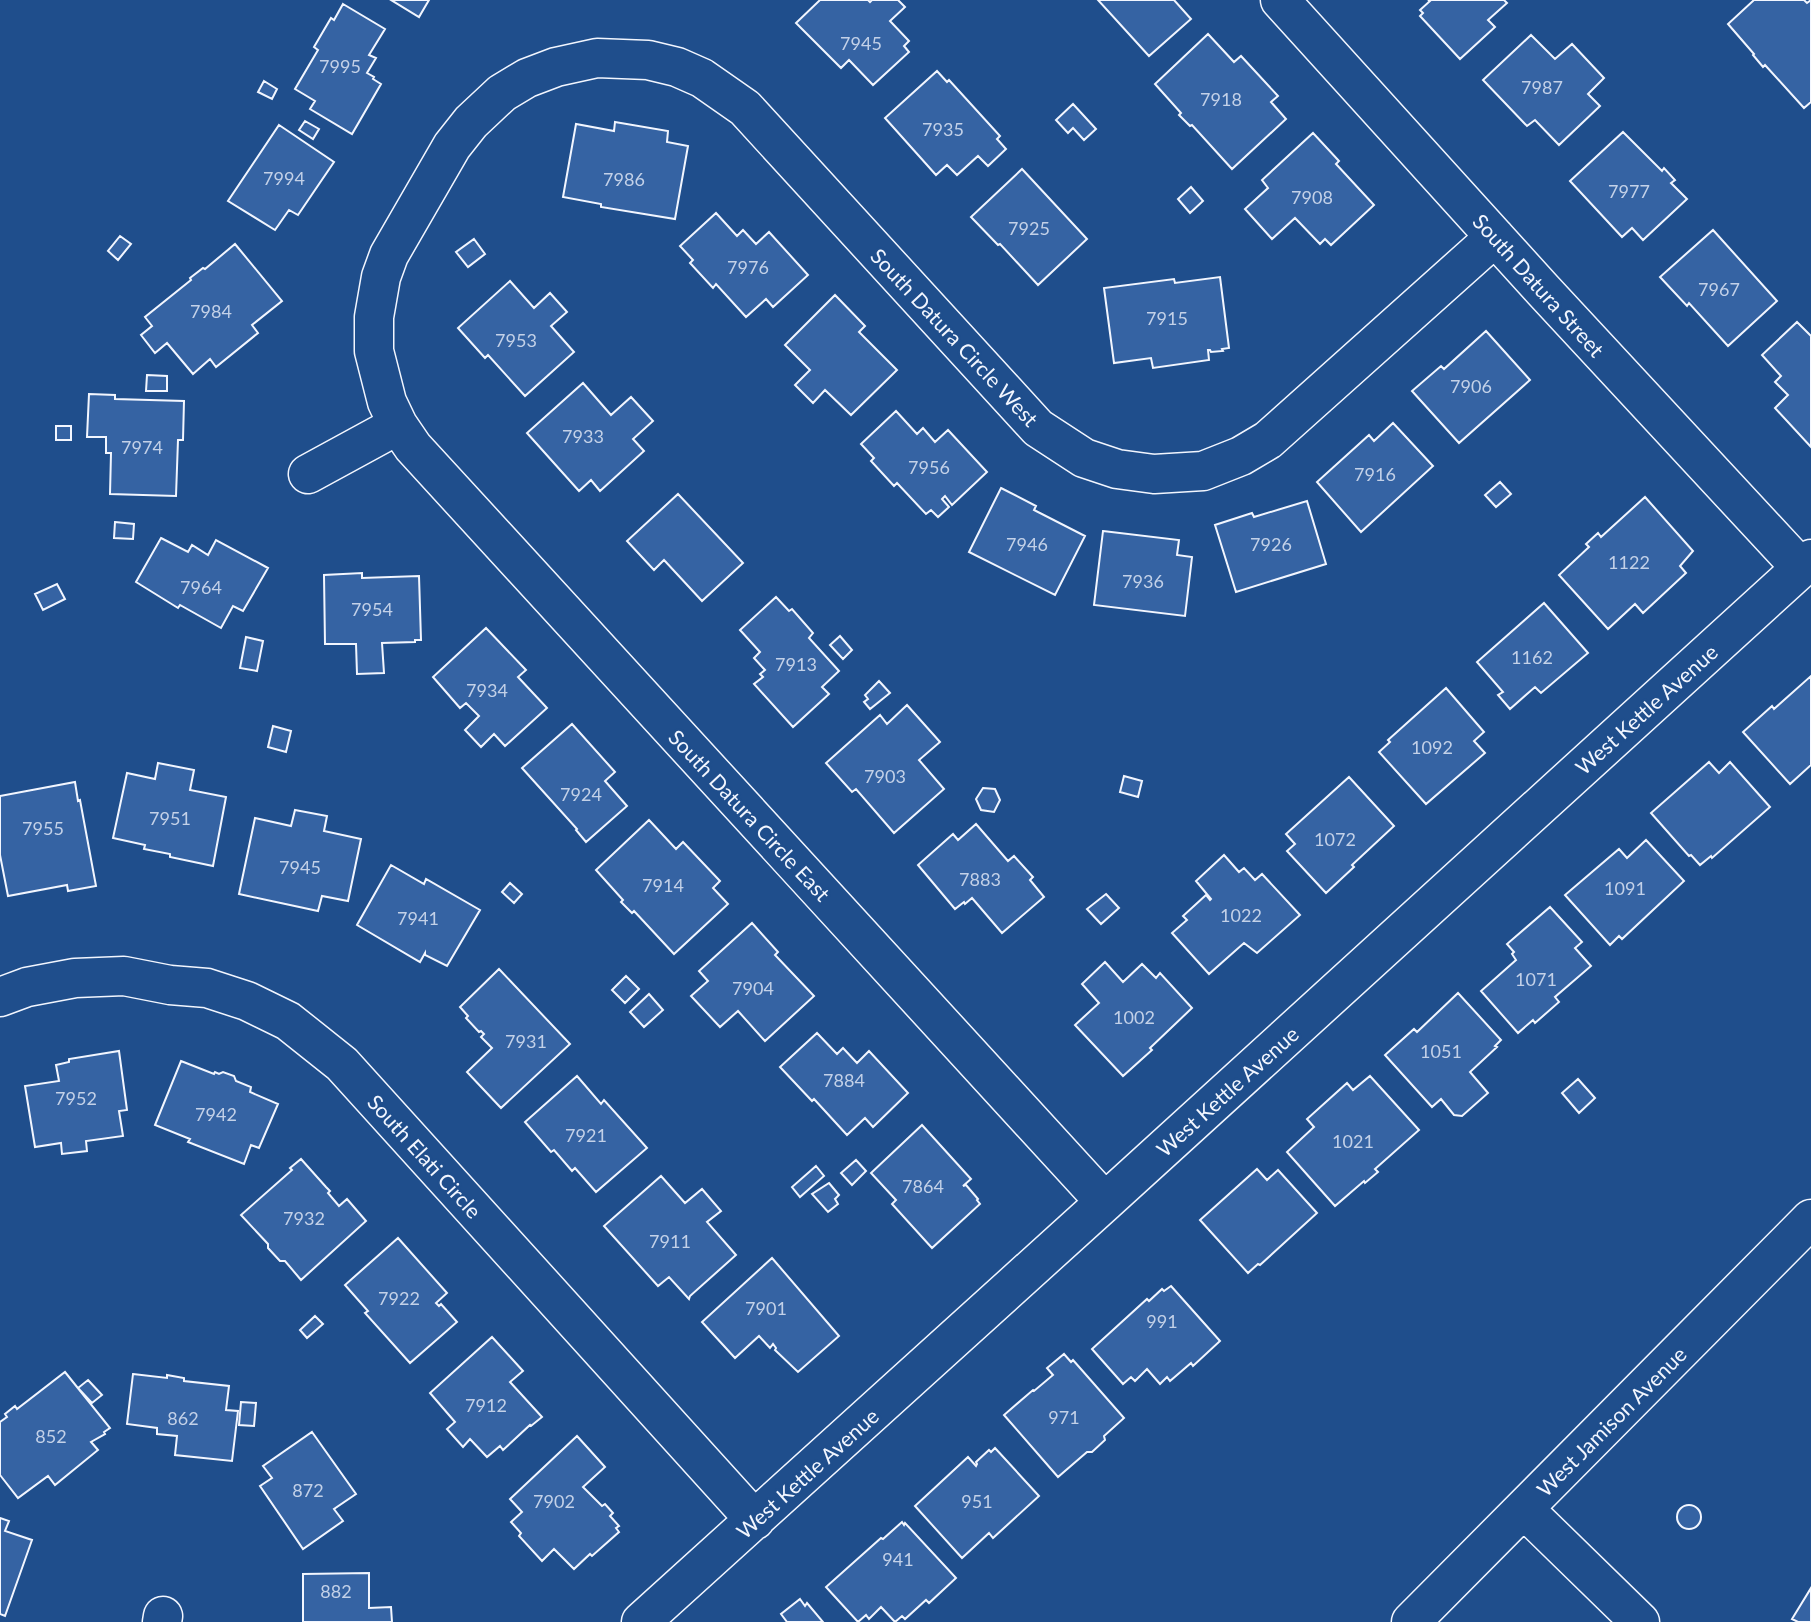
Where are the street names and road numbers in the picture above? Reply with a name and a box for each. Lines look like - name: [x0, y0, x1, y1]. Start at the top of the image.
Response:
- street label: South Datura Street: [1468, 208, 1610, 362]
- street label: South Datura Circle West: [866, 243, 1044, 431]
- street label: West Kettle Avenue: [1570, 639, 1722, 779]
- street label: South Datura Circle East: [664, 724, 836, 906]
- street label: West Kettle Avenue: [1151, 1021, 1303, 1161]
- street label: South Elati Circle: [363, 1089, 487, 1223]
- street label: West Jamison Avenue: [1531, 1341, 1691, 1501]
- street label: West Kettle Avenue: [731, 1403, 883, 1543]

